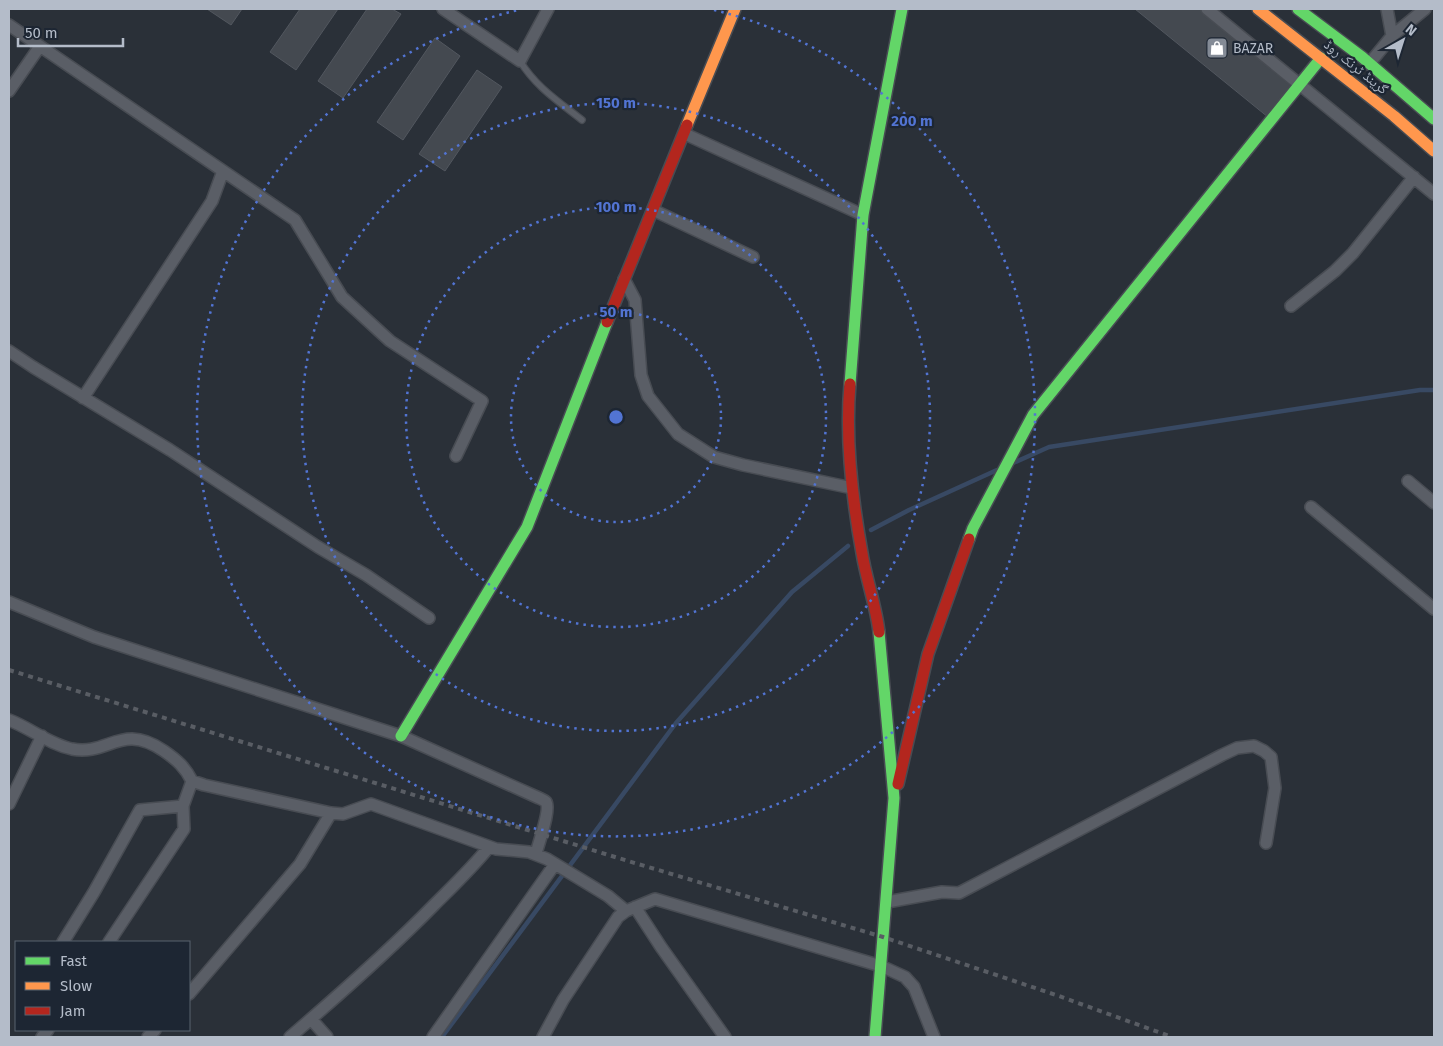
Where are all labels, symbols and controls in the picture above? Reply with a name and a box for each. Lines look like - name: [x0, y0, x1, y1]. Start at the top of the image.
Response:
- scale bar: [18, 15, 122, 47]
- north arrow: [1378, 15, 1428, 65]
- text: N: [1402, 21, 1420, 40]
- text: 50 m: [25, 24, 58, 42]
- shop icon: BAZAR: [1205, 36, 1229, 60]
- street label: گرینڈ ٹرنک روڈ: [1321, 36, 1392, 98]
- place label: BAZAR: [1233, 40, 1274, 57]
- text: 150 m: [596, 94, 636, 112]
- text: 200 m: [891, 112, 933, 130]
- text: 100 m: [596, 198, 636, 216]
- text: 50 m: [599, 303, 633, 321]
- centre of rings: [607, 408, 625, 426]
- legend: [15, 941, 190, 1031]
- text: Fast: [60, 952, 87, 970]
- text: Slow: [60, 977, 92, 995]
- text: Jam: [60, 1002, 86, 1020]

